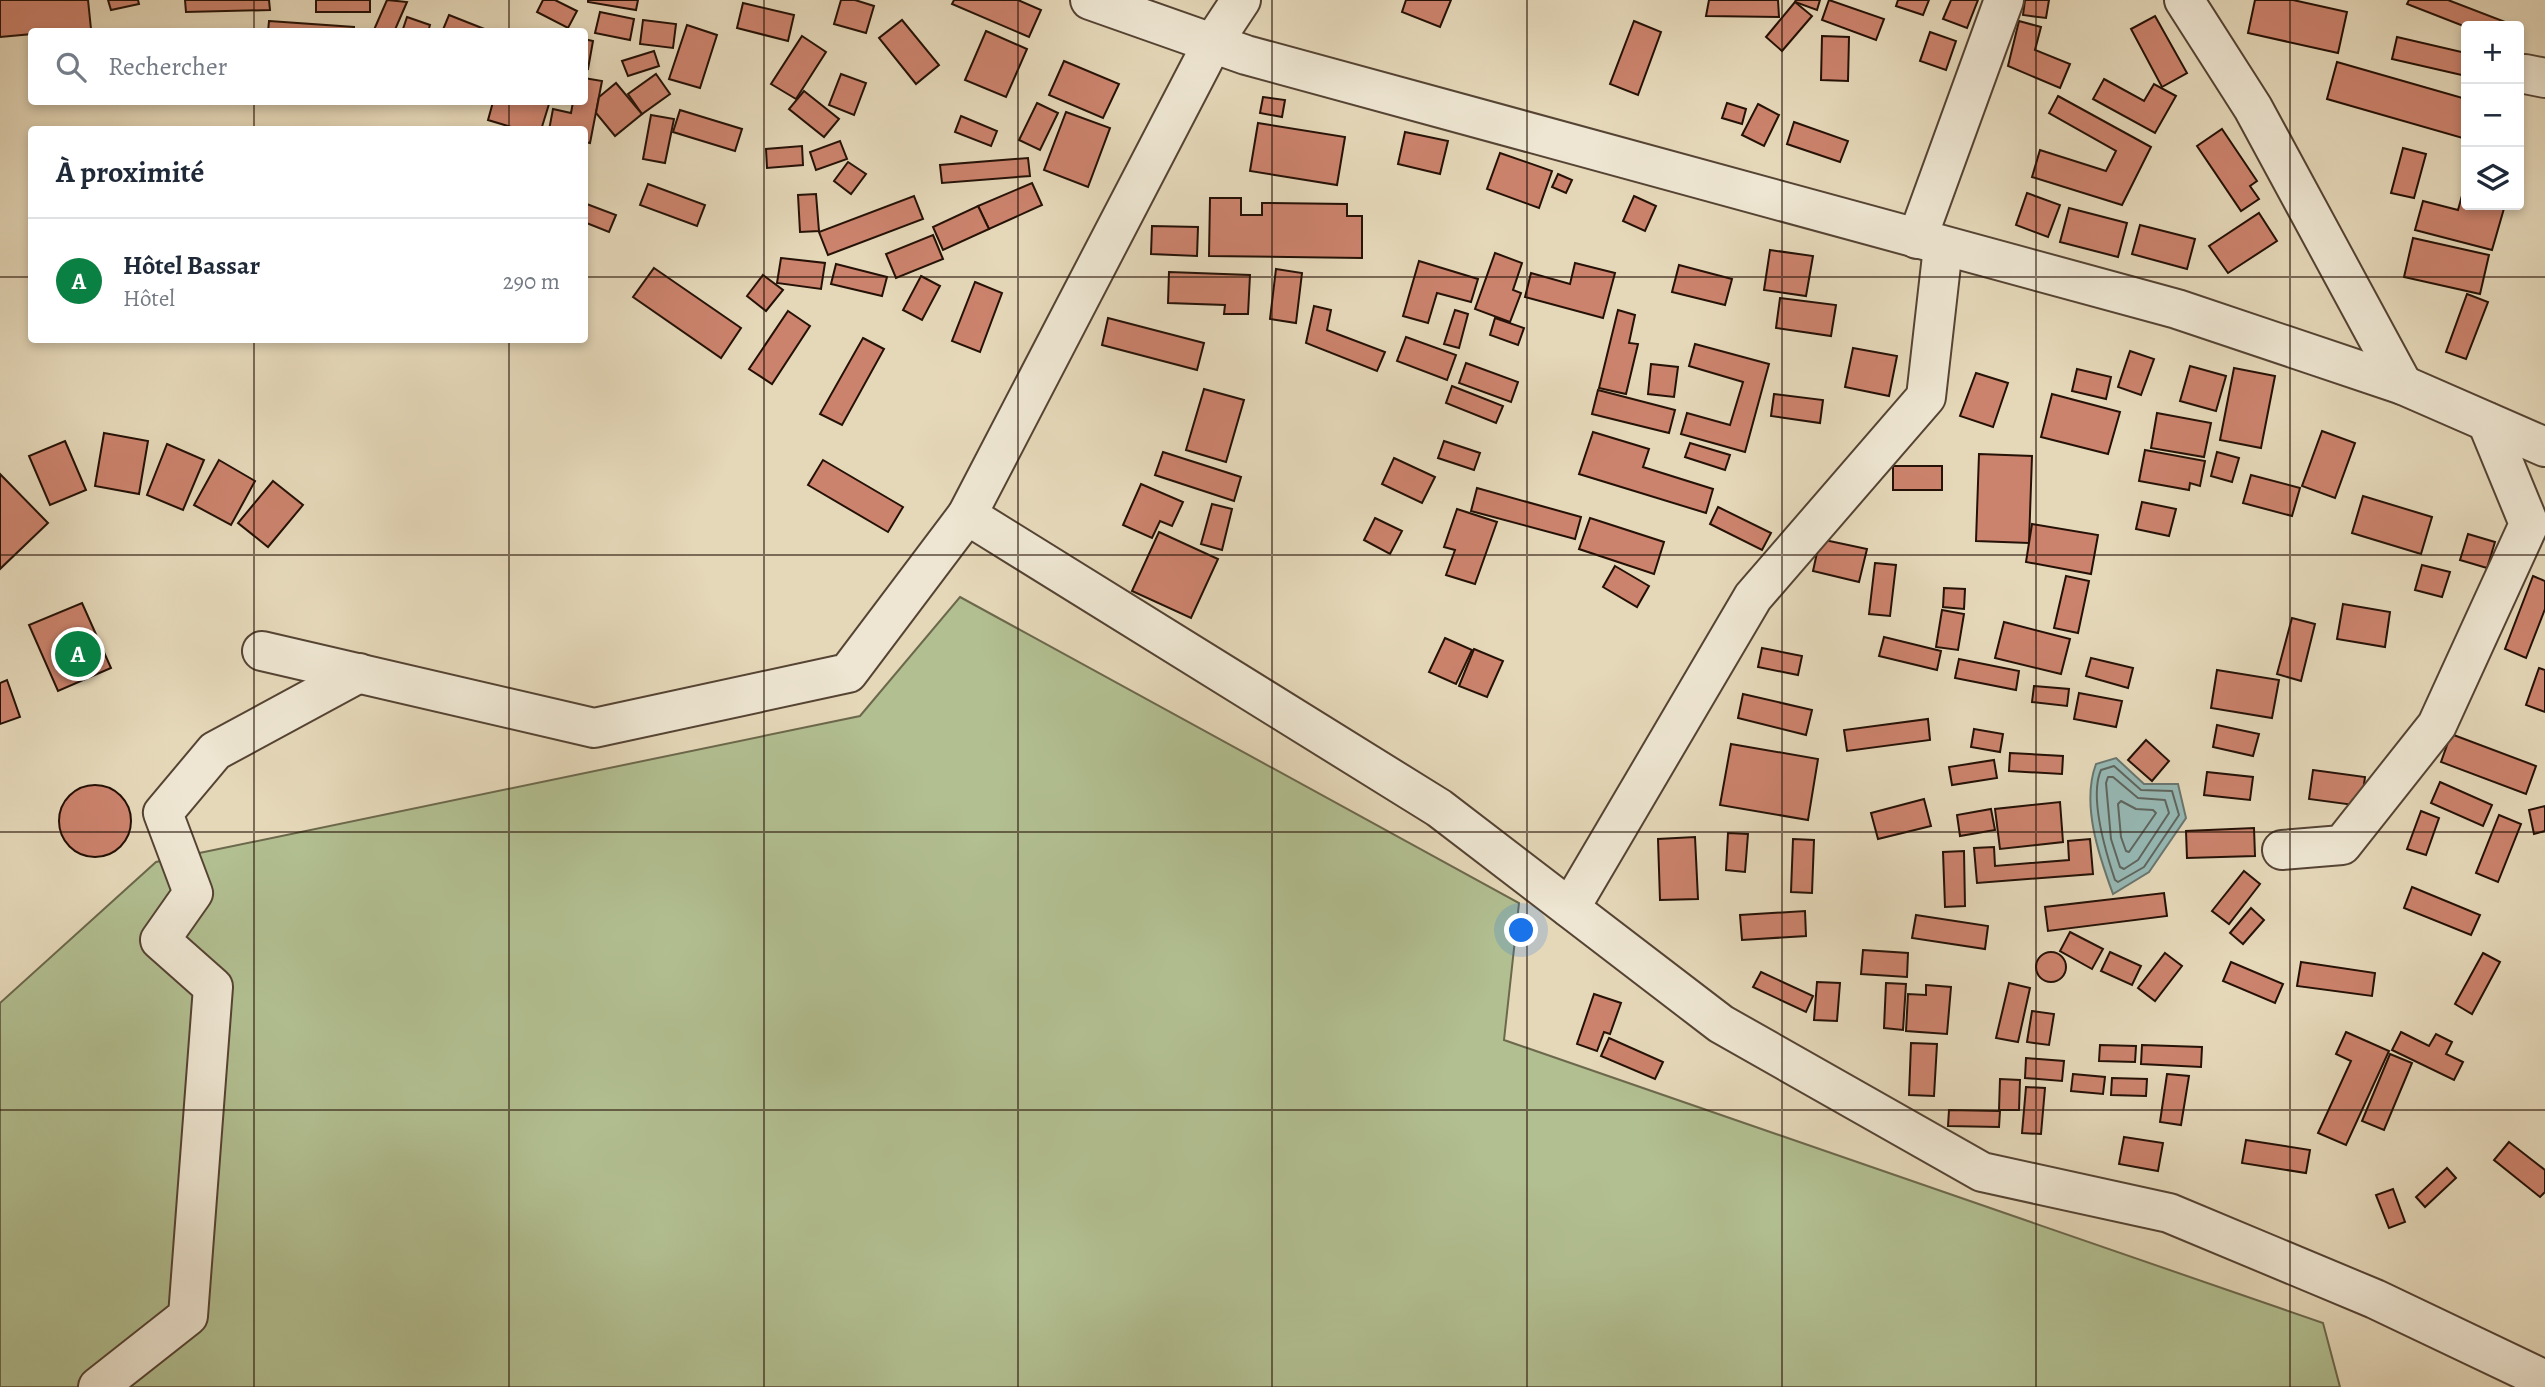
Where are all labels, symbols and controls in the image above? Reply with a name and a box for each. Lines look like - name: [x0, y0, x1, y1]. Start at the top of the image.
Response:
- map controls: [2461, 21, 2524, 210]
- button: +: [2461, 21, 2524, 84]
- search box: [28, 28, 588, 105]
- icon: search: [52, 48, 90, 86]
- text: Rechercher: [108, 49, 228, 84]
- button: −: [2461, 84, 2524, 147]
- button: layers: [2461, 147, 2524, 210]
- text: À proximité: [56, 152, 204, 192]
- text: Hôtel Bassar: [123, 248, 260, 283]
- text: A: [72, 266, 86, 297]
- text: 290 m: [503, 266, 560, 297]
- text: Hôtel: [123, 283, 175, 314]
- pin: A: [55, 628, 101, 680]
- your location: [1504, 913, 1538, 947]

